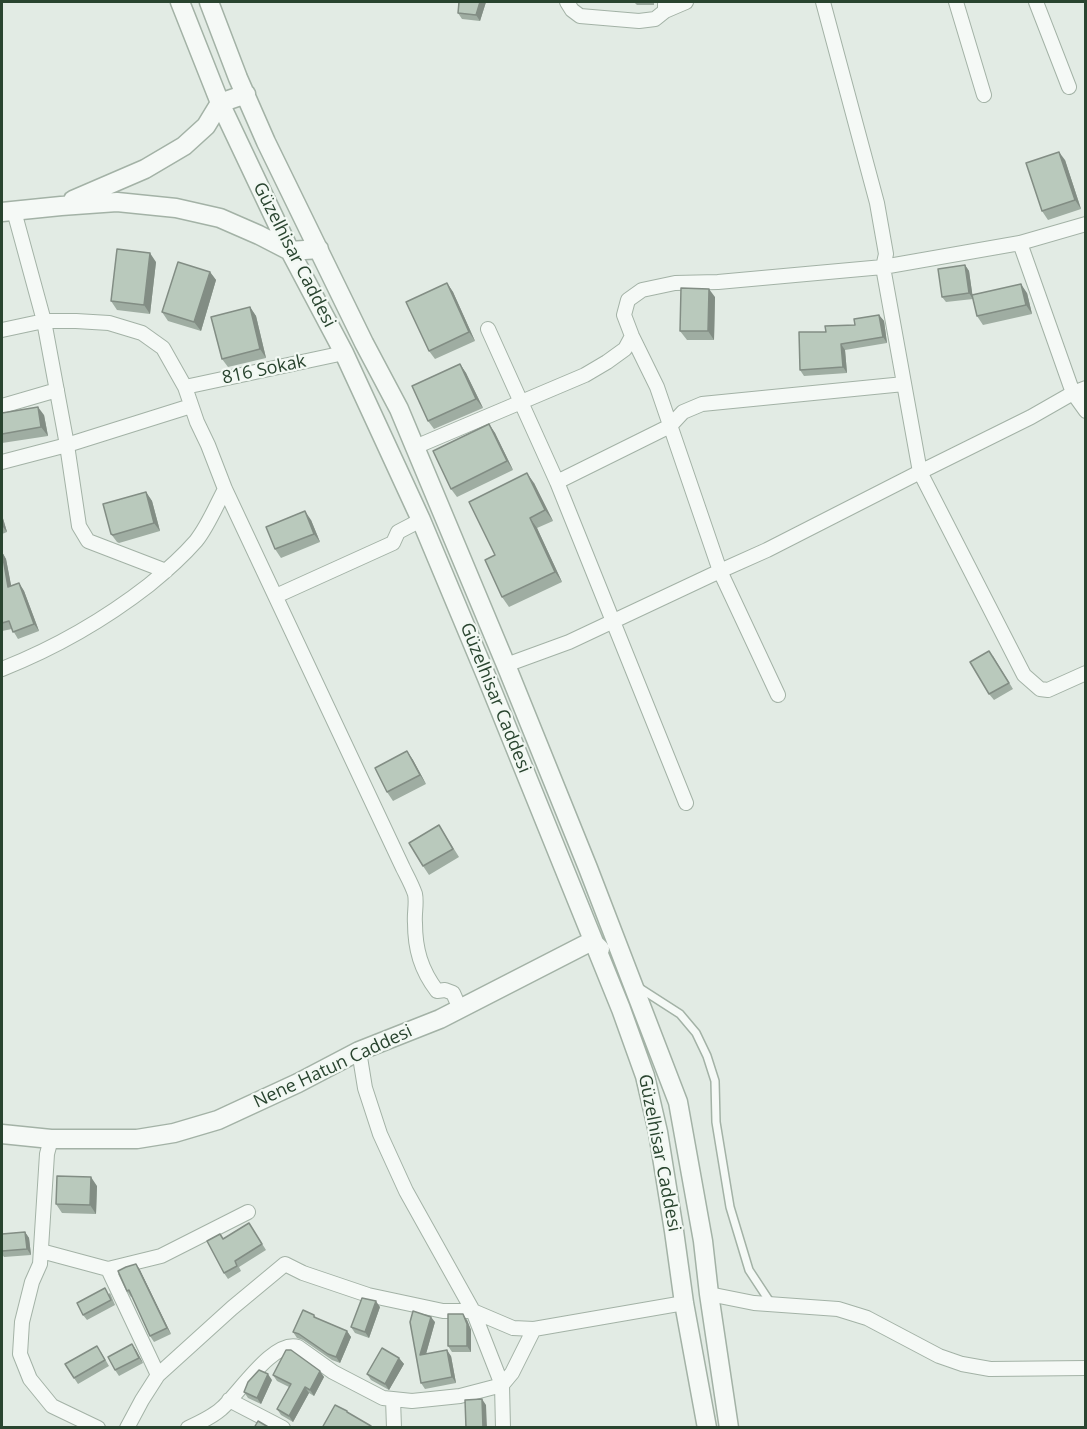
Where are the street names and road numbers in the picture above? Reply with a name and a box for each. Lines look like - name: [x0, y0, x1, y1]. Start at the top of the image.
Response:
- street label: Güzelhisar Caddesi: [248, 179, 340, 331]
- street label: 816 Sokak: [220, 351, 308, 389]
- street label: Güzelhisar Caddesi: [455, 620, 535, 776]
- street label: Nene Hatun Caddesi: [250, 1021, 416, 1113]
- street label: Güzelhisar Caddesi: [633, 1072, 685, 1234]

